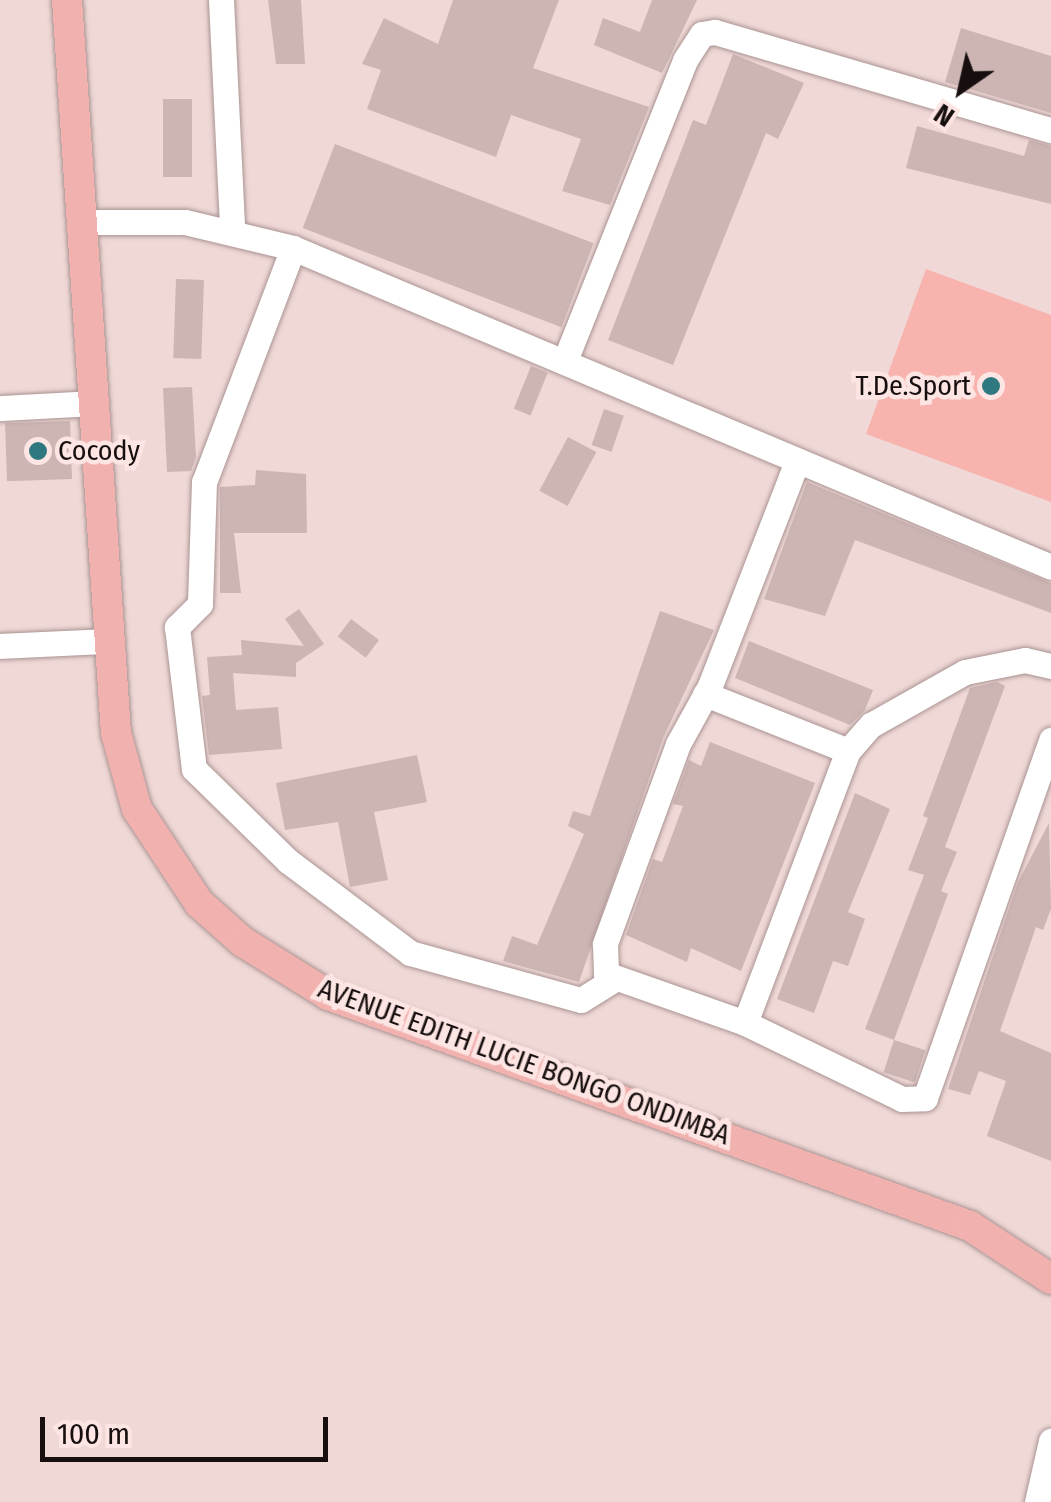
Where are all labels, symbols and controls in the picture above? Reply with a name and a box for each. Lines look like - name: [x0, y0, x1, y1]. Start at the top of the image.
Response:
- north arrow: [911, 40, 1011, 140]
- text: N: [928, 97, 960, 134]
- place label: T.De.Sport: [856, 369, 971, 403]
- marker: T.De.Sport: [980, 375, 1002, 397]
- place label: Cocody: [58, 434, 140, 468]
- marker: Cocody: [27, 440, 49, 462]
- street label: AVENUE EDITH LUCIE BONGO ONDIMBA: [314, 972, 734, 1152]
- scale bar: [45, 1397, 332, 1459]
- text: 100 m: [57, 1416, 130, 1452]

